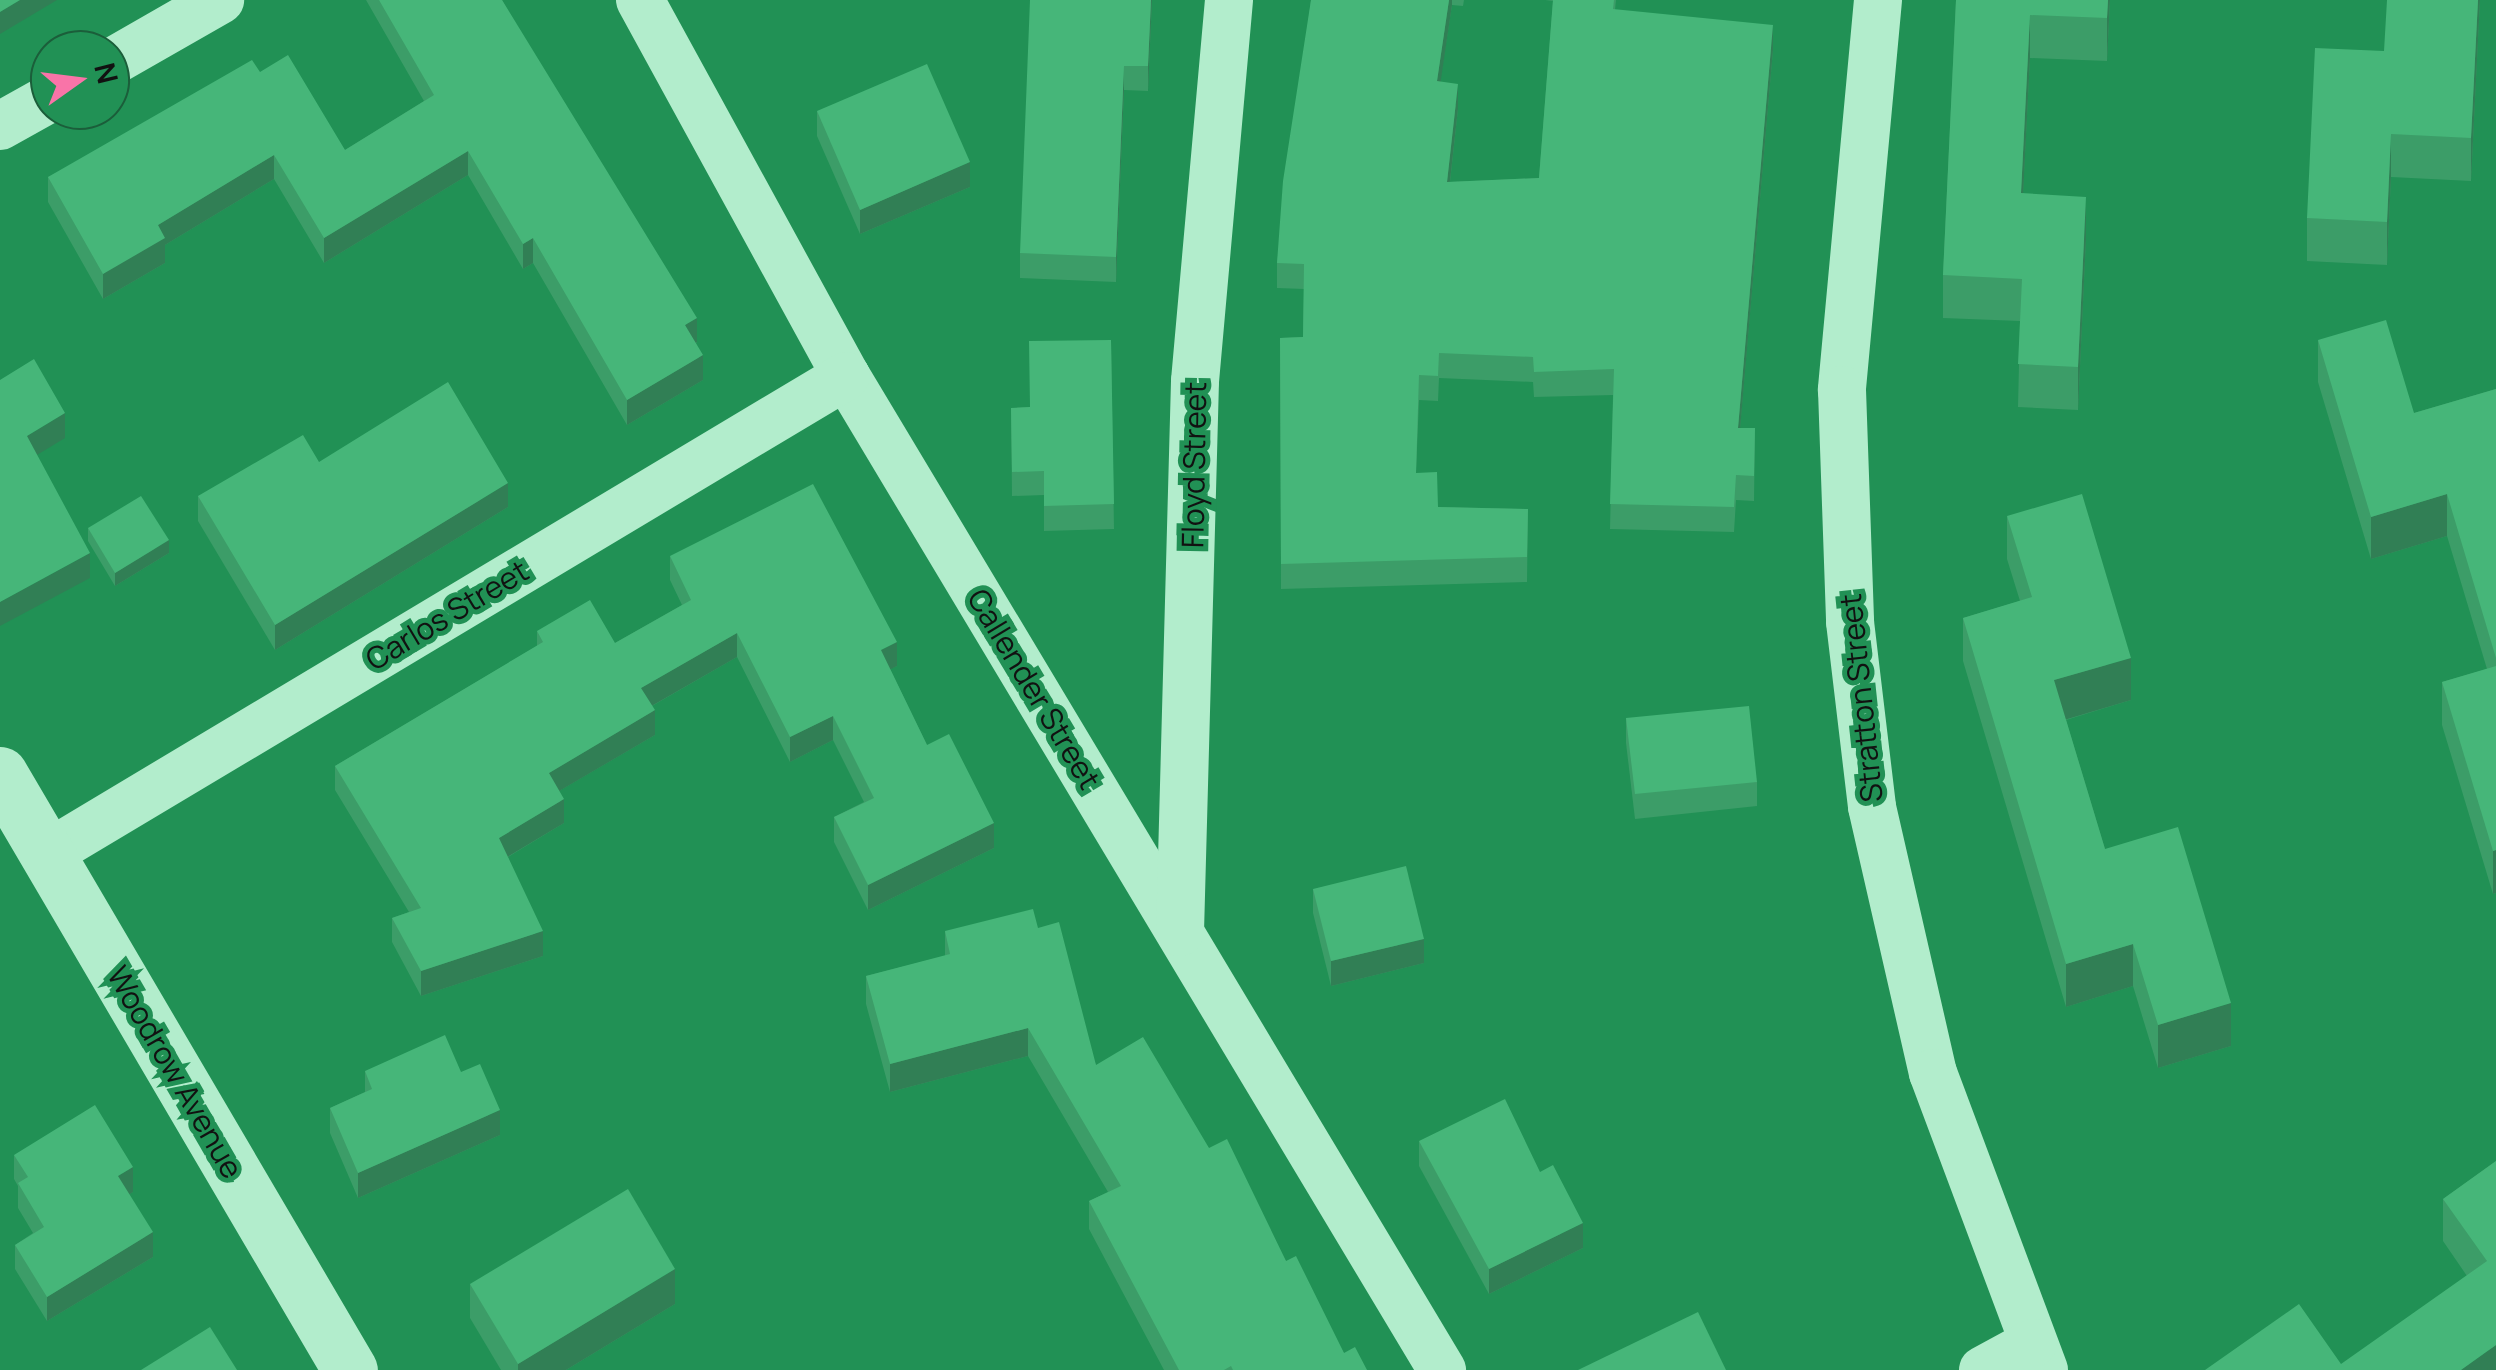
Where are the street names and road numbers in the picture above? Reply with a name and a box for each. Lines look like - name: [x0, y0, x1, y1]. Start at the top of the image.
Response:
- street label: Floyd Street: [1175, 382, 1213, 548]
- street label: Carlos Street: [359, 552, 535, 678]
- street label: Callender Street: [960, 582, 1108, 796]
- street label: Stratton Street: [1832, 592, 1890, 804]
- street label: Woodrow Avenue: [100, 960, 250, 1184]

